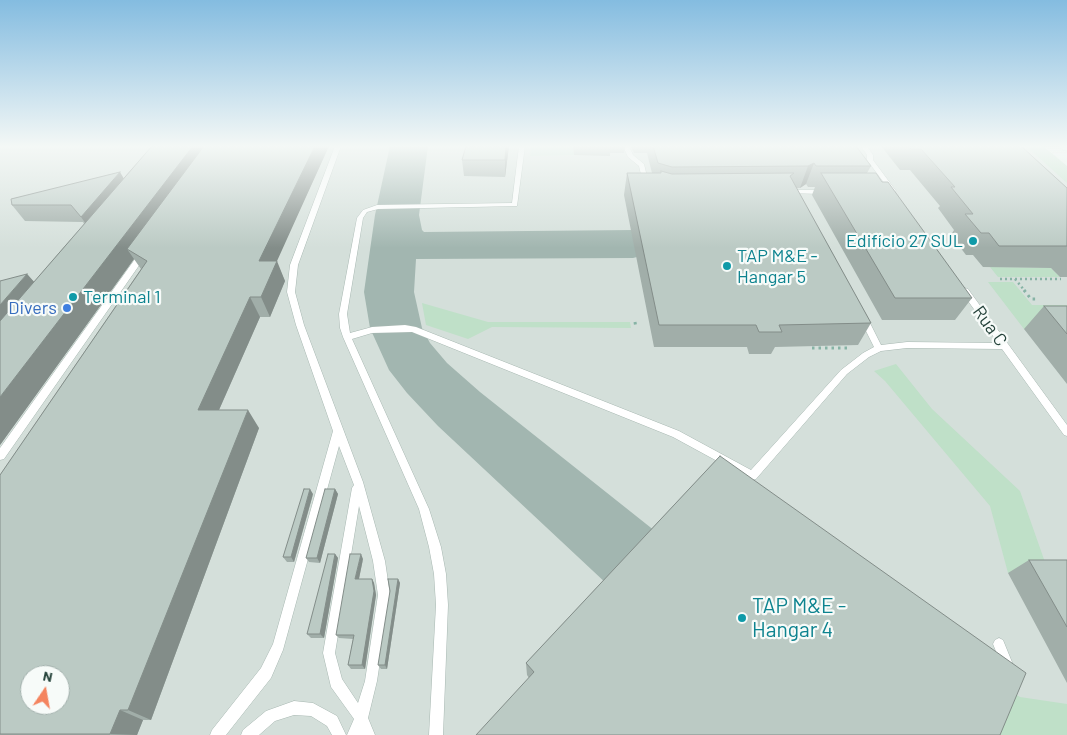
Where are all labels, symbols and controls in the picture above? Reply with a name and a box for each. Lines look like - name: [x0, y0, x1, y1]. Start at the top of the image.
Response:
- place label: Edifício 27 SUL: [846, 230, 963, 252]
- marker: Edifício 27 SUL: [967, 235, 979, 247]
- place label: TAP M&E - Hangar 5: [737, 245, 818, 288]
- marker: TAP M&E - Hangar 5: [721, 260, 733, 272]
- place label: Terminal 1: [83, 286, 161, 308]
- marker: Terminal 1: [67, 291, 79, 303]
- place label: Divers: [8, 297, 57, 319]
- marker: Divers: [61, 302, 73, 314]
- street label: Rua C: [968, 302, 1012, 350]
- place label: TAP M&E - Hangar 4: [752, 593, 846, 643]
- marker: TAP M&E - Hangar 4: [736, 612, 748, 624]
- north arrow: [20, 665, 70, 715]
- text: N: [42, 667, 54, 685]

